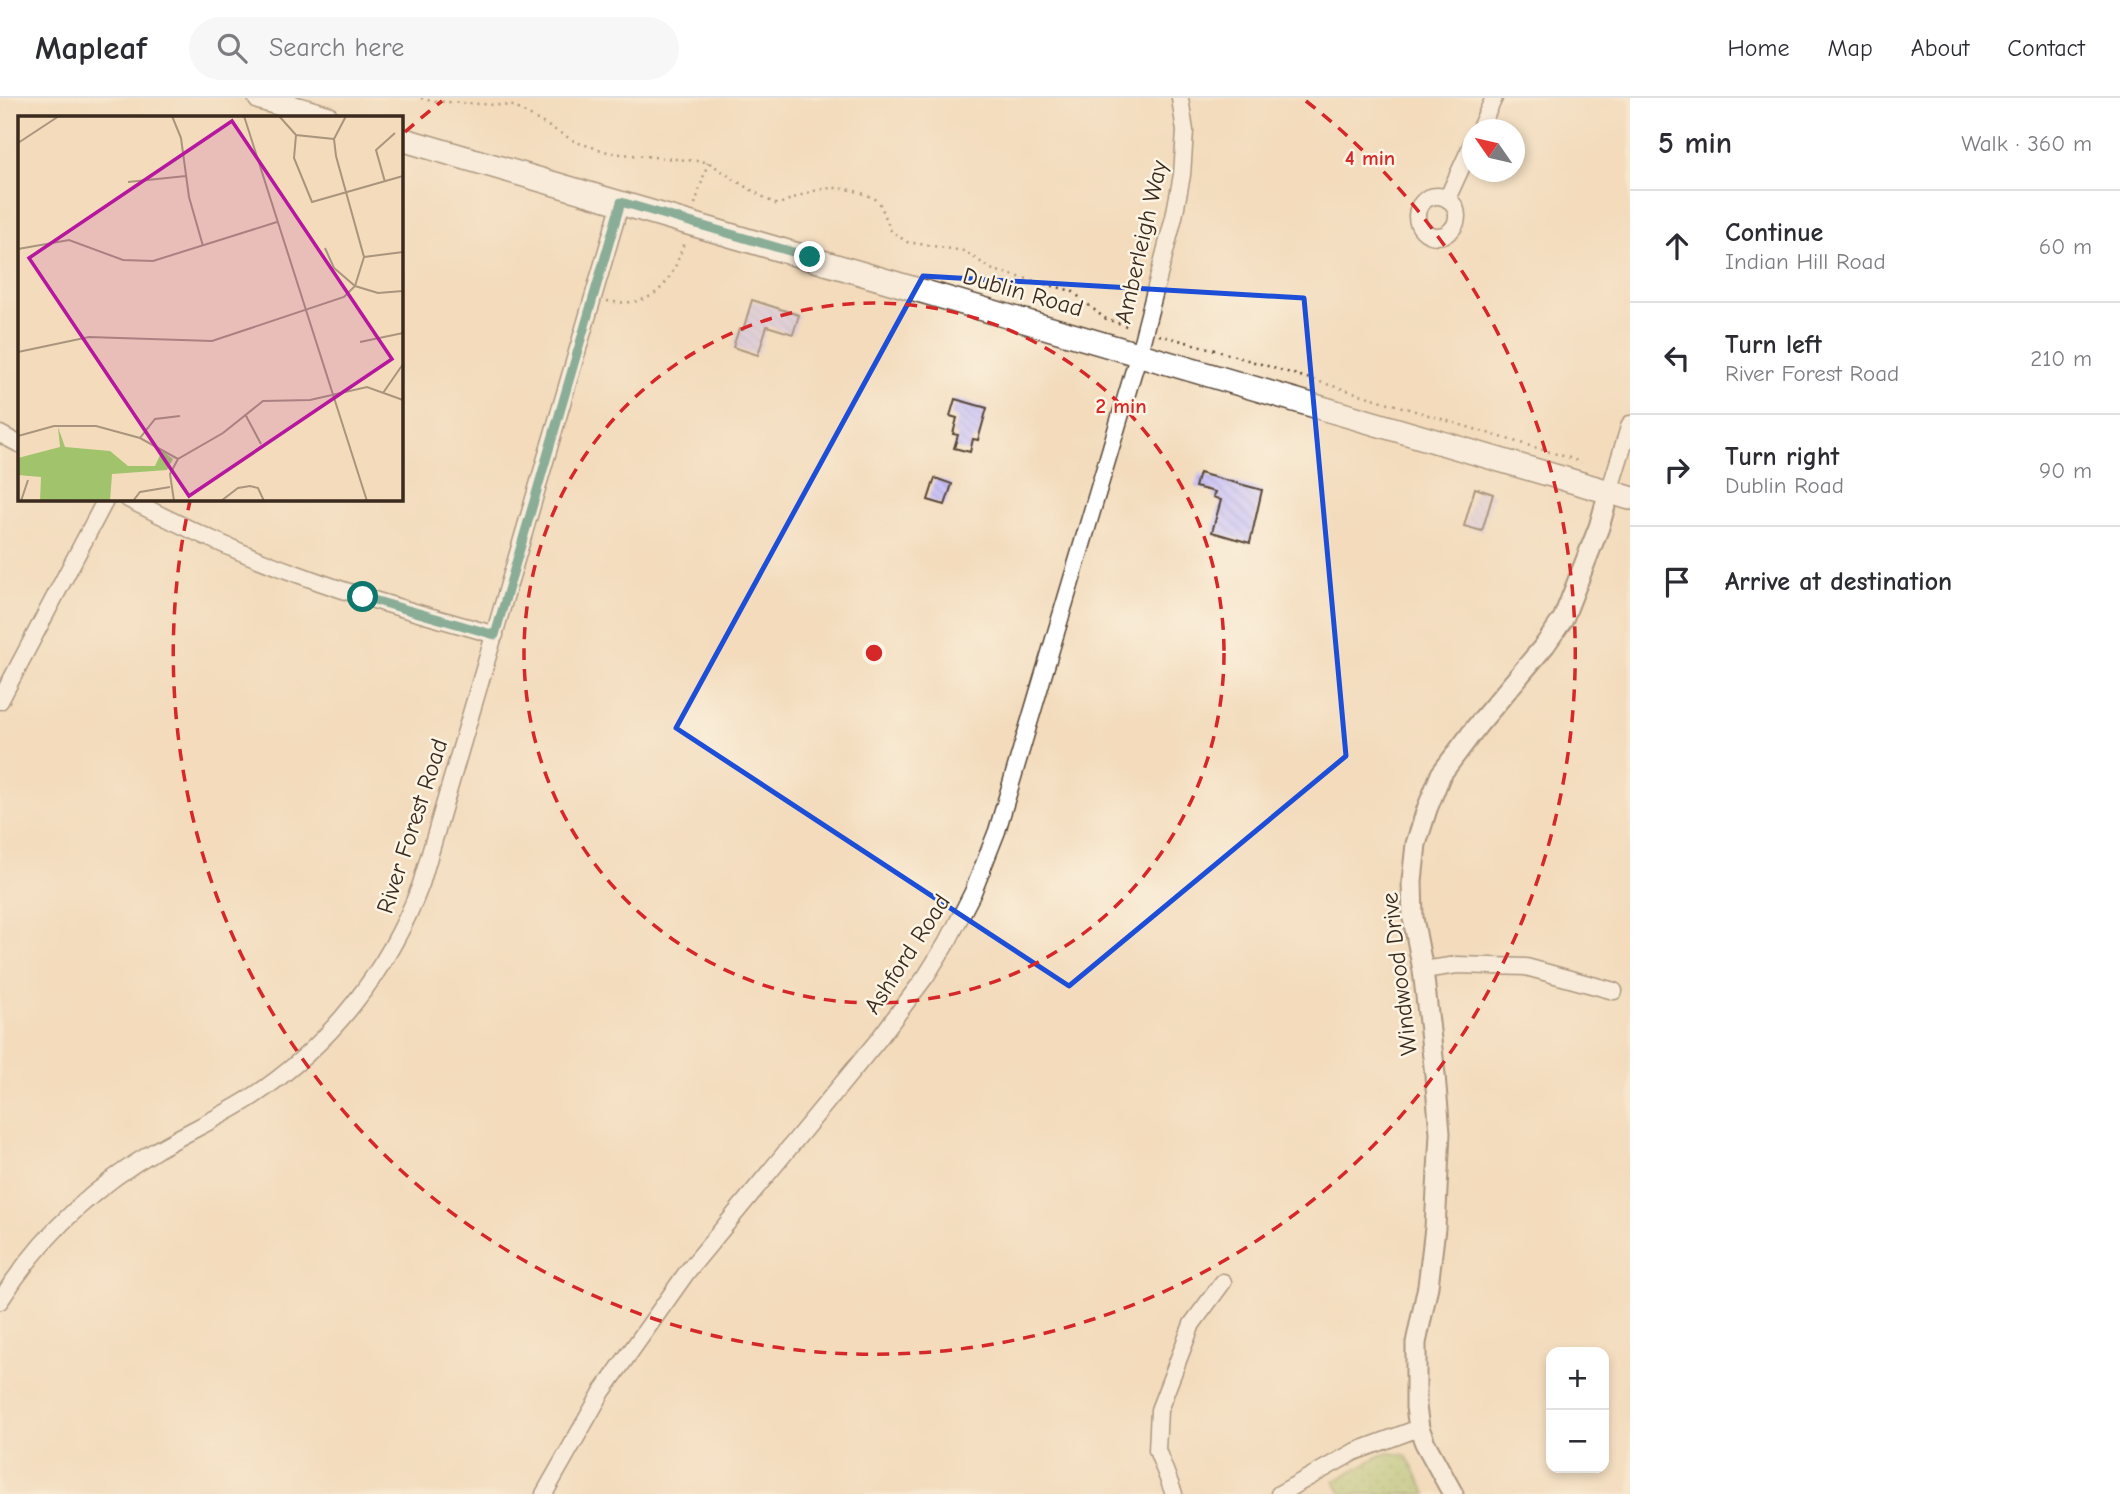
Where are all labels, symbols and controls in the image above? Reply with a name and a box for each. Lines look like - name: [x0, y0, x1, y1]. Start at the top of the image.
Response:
- search box: [189, 17, 679, 80]
- text: Mapleaf: [35, 29, 147, 67]
- icon: search: [213, 29, 251, 67]
- text: Search here: [269, 33, 404, 63]
- text: Home: [1728, 34, 1789, 62]
- text: Map: [1827, 34, 1873, 62]
- text: About: [1911, 34, 1969, 62]
- text: Contact: [2007, 34, 2085, 62]
- inset map: [18, 116, 402, 500]
- north arrow: [1462, 119, 1525, 182]
- text: 5 min: [1658, 126, 1732, 161]
- text: Walk · 360 m: [1961, 130, 2092, 157]
- text: 4 min: [1345, 146, 1395, 170]
- street label: Amberleigh Way: [1109, 157, 1173, 326]
- text: Continue: [1725, 218, 1823, 248]
- icon: ahead: [1658, 227, 1696, 265]
- text: 60 m: [2039, 233, 2092, 260]
- route end: [794, 241, 825, 272]
- text: Indian Hill Road: [1725, 248, 1886, 275]
- street label: Dublin Road: [960, 261, 1086, 323]
- text: Turn left: [1725, 330, 1822, 360]
- icon: left: [1658, 339, 1696, 377]
- text: 210 m: [2030, 345, 2092, 372]
- text: River Forest Road: [1725, 360, 1899, 387]
- text: 2 min: [1095, 394, 1147, 418]
- text: Turn right: [1725, 442, 1839, 472]
- icon: right: [1658, 451, 1696, 489]
- text: 90 m: [2039, 457, 2092, 484]
- text: Dublin Road: [1725, 472, 1844, 499]
- icon: arrive: [1658, 563, 1696, 601]
- text: Arrive at destination: [1725, 567, 1952, 597]
- route start: [347, 581, 378, 612]
- centre of rings: [862, 641, 886, 665]
- street label: River Forest Road: [371, 735, 453, 917]
- street label: Ashford Road: [858, 889, 956, 1019]
- street label: Windwood Drive: [1375, 891, 1423, 1057]
- map controls: [1546, 1347, 1609, 1473]
- button: +: [1546, 1347, 1609, 1410]
- button: −: [1546, 1410, 1609, 1473]

